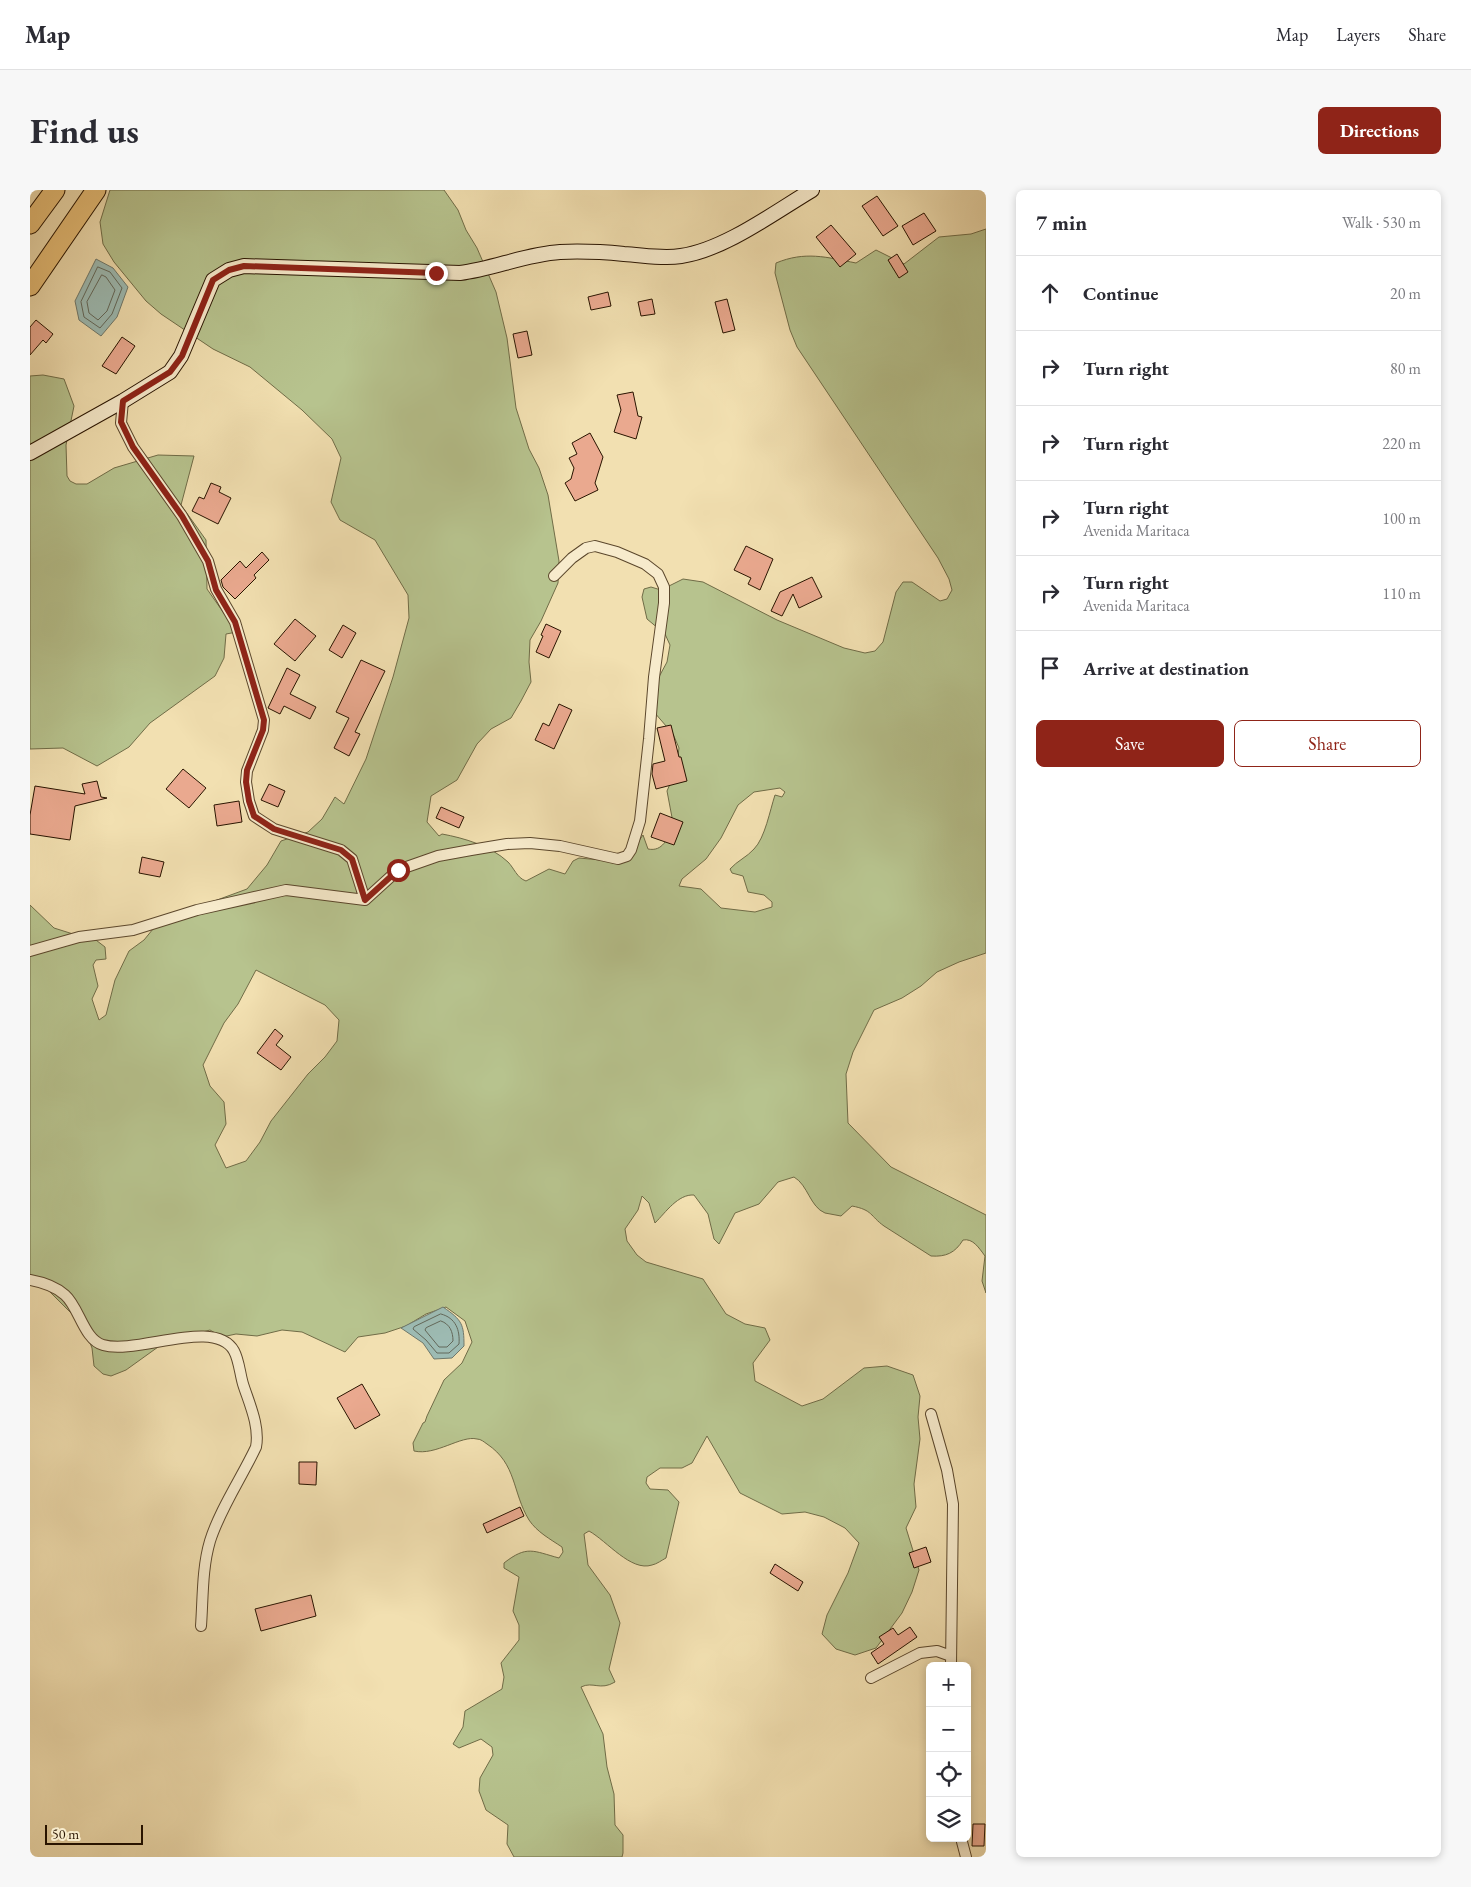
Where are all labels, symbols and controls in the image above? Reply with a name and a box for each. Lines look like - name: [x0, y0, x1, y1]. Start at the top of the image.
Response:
- text: Map: [25, 19, 70, 50]
- text: Map: [1276, 23, 1308, 46]
- text: Layers: [1336, 23, 1380, 46]
- text: Share: [1408, 23, 1446, 46]
- button: Directions: [1318, 107, 1441, 154]
- text: Find us: [30, 108, 139, 153]
- text: 7 min: [1036, 209, 1087, 236]
- text: Walk · 530 m: [1342, 212, 1421, 233]
- route end: [425, 262, 448, 285]
- icon: ahead: [1036, 279, 1064, 307]
- text: Continue: [1083, 281, 1158, 306]
- text: 20 m: [1390, 283, 1421, 304]
- icon: right: [1036, 354, 1064, 382]
- text: Turn right: [1083, 356, 1169, 381]
- text: 80 m: [1390, 358, 1421, 379]
- icon: right: [1036, 429, 1064, 457]
- text: Turn right: [1083, 431, 1169, 456]
- text: 220 m: [1382, 433, 1421, 454]
- text: Turn right: [1083, 495, 1169, 520]
- icon: right: [1036, 504, 1064, 532]
- text: 100 m: [1382, 508, 1421, 529]
- text: Avenida Maritaca: [1083, 520, 1190, 541]
- text: Turn right: [1083, 570, 1169, 595]
- icon: right: [1036, 579, 1064, 607]
- text: 110 m: [1382, 583, 1421, 604]
- text: Avenida Maritaca: [1083, 595, 1190, 616]
- icon: arrive: [1036, 654, 1064, 682]
- text: Arrive at destination: [1083, 656, 1249, 681]
- button: Save: [1036, 720, 1224, 767]
- button: Share: [1234, 720, 1421, 767]
- route start: [387, 859, 410, 882]
- map controls: [926, 1662, 971, 1842]
- button: +: [926, 1662, 971, 1707]
- button: −: [926, 1707, 971, 1752]
- button: locate: [926, 1752, 971, 1797]
- button: layers: [926, 1797, 971, 1842]
- scale bar: [45, 1822, 142, 1845]
- text: 50 m: [52, 1825, 79, 1843]

